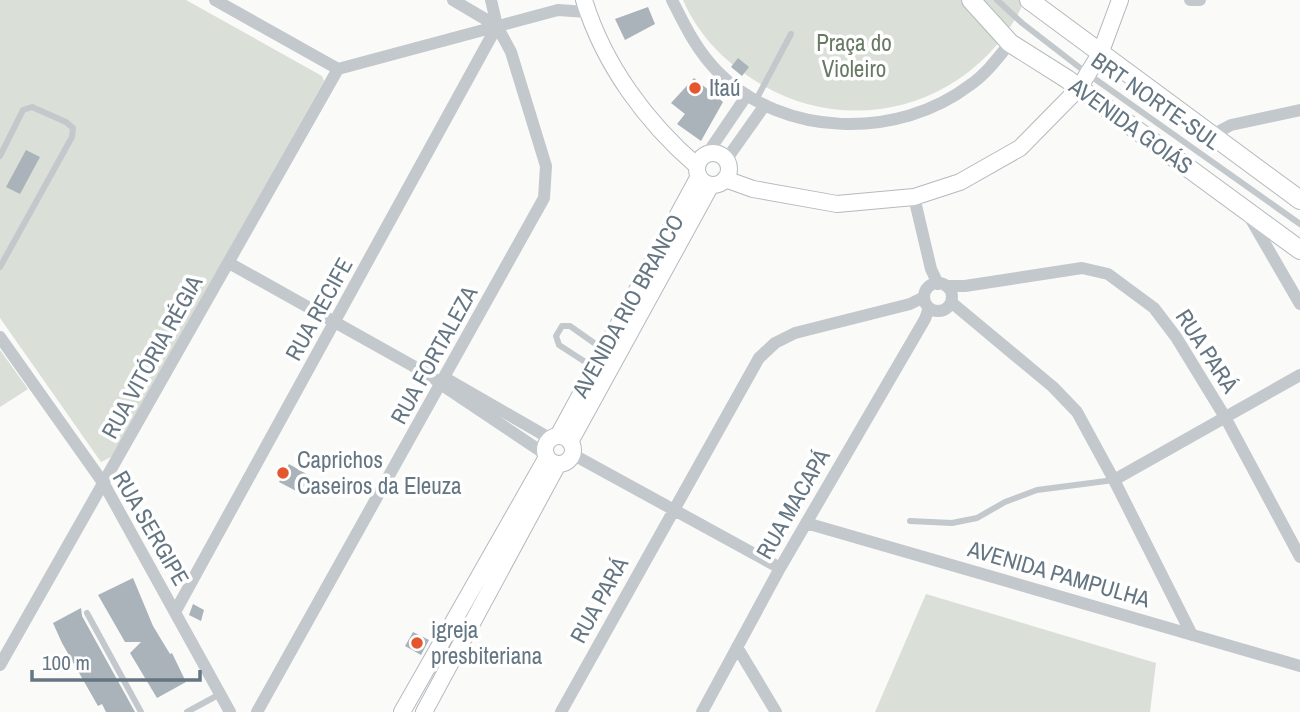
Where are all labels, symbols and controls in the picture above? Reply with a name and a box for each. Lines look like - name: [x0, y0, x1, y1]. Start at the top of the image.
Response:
- park label: Praça do Violeiro: [816, 27, 892, 84]
- street label: BRT NORTE-SUL: [1086, 45, 1227, 157]
- street label: AVENIDA GOIÁS: [1063, 70, 1199, 181]
- place label: Itaú: [709, 72, 740, 103]
- marker: Itaú: [687, 80, 703, 96]
- street label: AVENIDA RIO BRANCO: [564, 209, 691, 404]
- street label: RUA RECIFE: [278, 252, 360, 366]
- street label: RUA VITÓRIA RÉGIA: [94, 269, 209, 444]
- street label: RUA FORTALEZA: [383, 280, 485, 429]
- street label: RUA PARÁ: [1169, 303, 1246, 399]
- street label: RUA MACAPÁ: [749, 443, 837, 564]
- place label: Caprichos Caseiros da Eleuza: [297, 444, 462, 501]
- street label: RUA SERGIPE: [106, 465, 197, 591]
- marker: Caprichos Caseiros da Eleuza: [275, 465, 291, 481]
- street label: AVENIDA PAMPULHA: [964, 532, 1154, 614]
- street label: RUA PARÁ: [562, 551, 635, 648]
- place label: igreja presbiteriana: [431, 614, 543, 671]
- marker: igreja presbiteriana: [409, 635, 425, 651]
- scale bar: [32, 638, 200, 682]
- text: 100 m: [42, 648, 90, 677]

